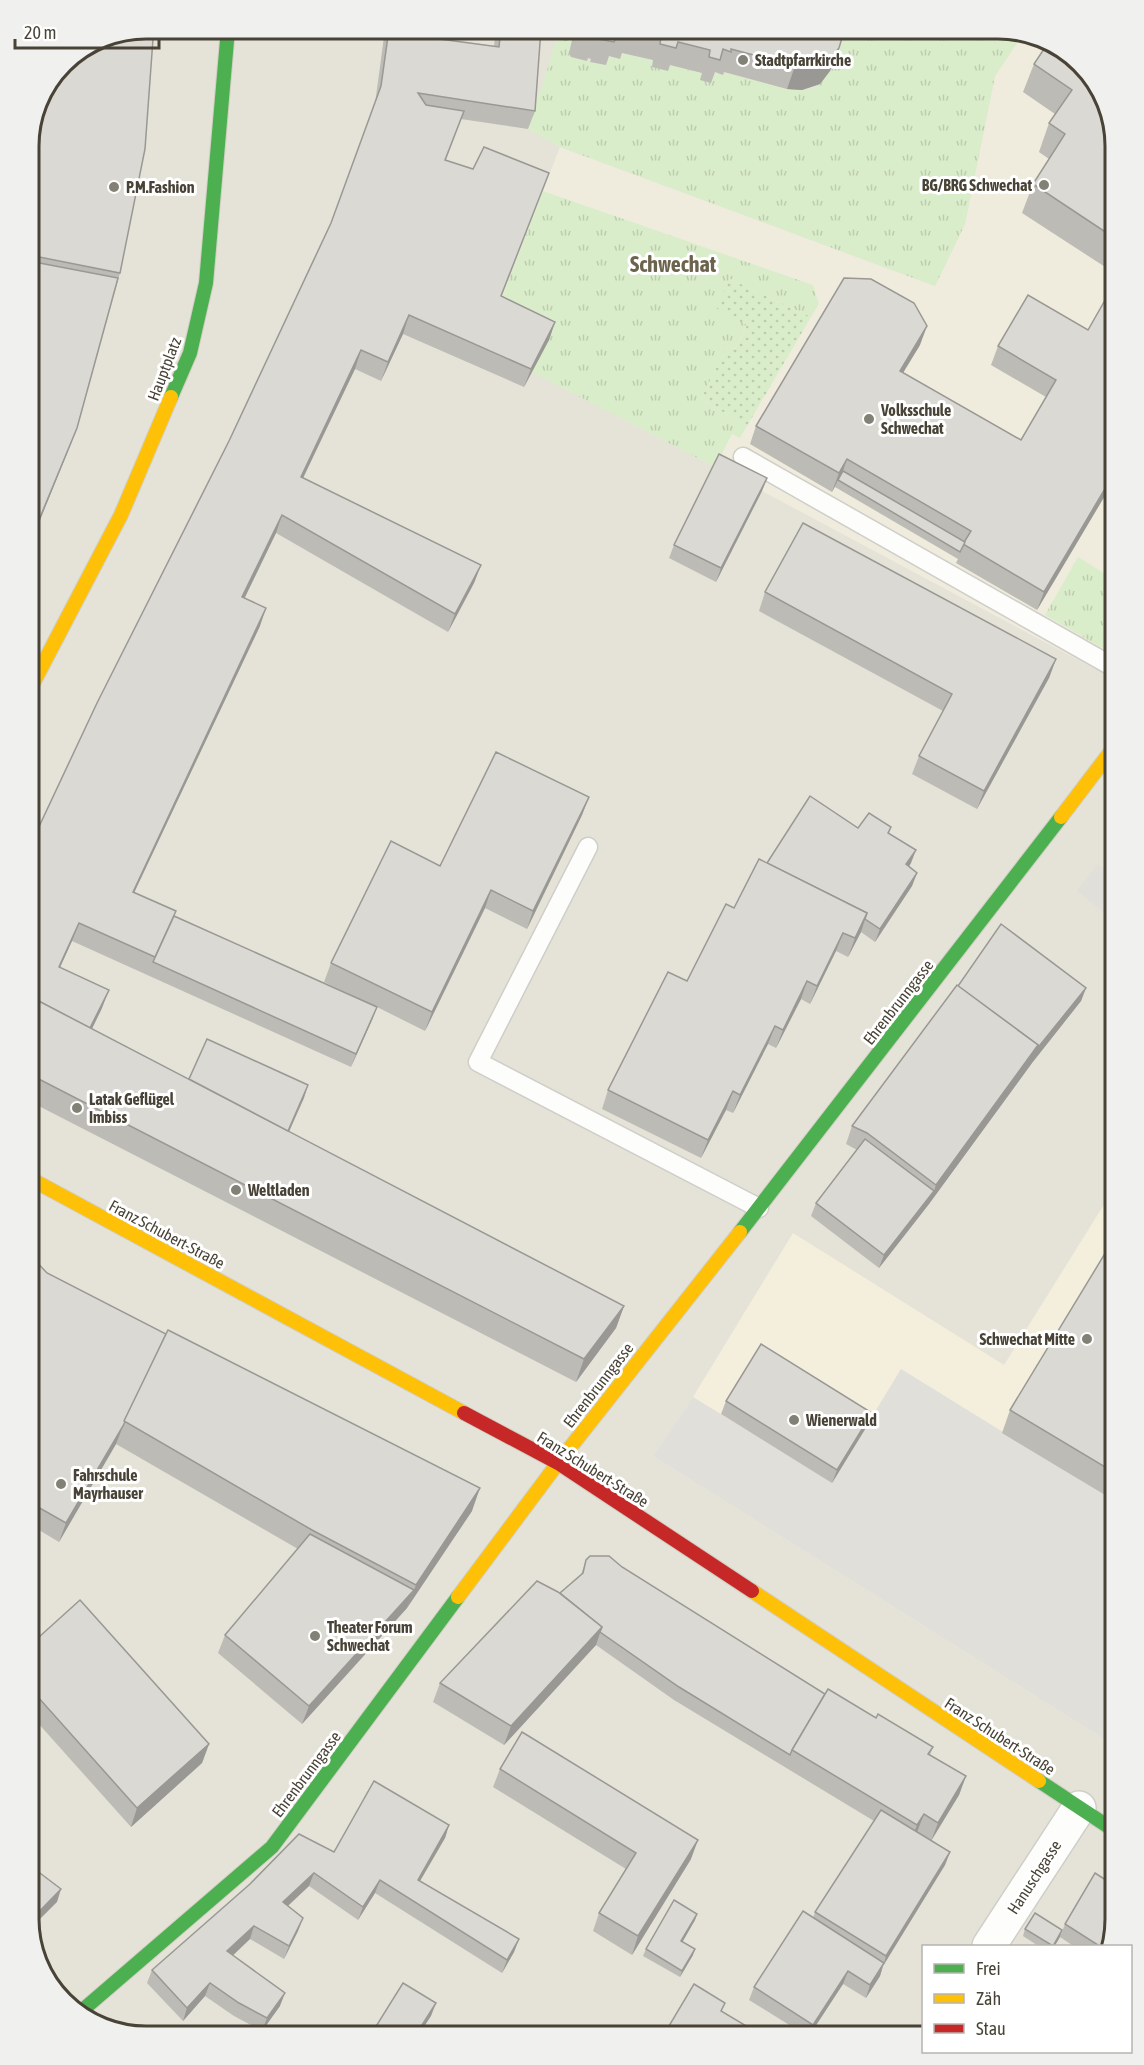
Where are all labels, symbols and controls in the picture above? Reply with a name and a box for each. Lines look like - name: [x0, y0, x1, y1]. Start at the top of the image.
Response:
- scale bar: [15, 12, 159, 50]
- text: 20 m: [24, 22, 56, 43]
- place label: Stadtpfarrkirche: [755, 51, 851, 69]
- marker: Stadtpfarrkirche: [736, 53, 750, 67]
- place label: BG/BRG Schwechat: [922, 176, 1032, 194]
- place label: P.M.Fashion: [126, 178, 195, 196]
- marker: BG/BRG Schwechat: [1037, 178, 1051, 192]
- marker: P.M.Fashion: [107, 180, 121, 194]
- district label: Schwechat: [630, 251, 717, 277]
- street label: Hauptplatz: [144, 335, 185, 404]
- place label: Volksschule Schwechat: [880, 401, 951, 437]
- marker: Volksschule Schwechat: [862, 412, 876, 426]
- street label: Ehrenbrunngasse: [859, 956, 937, 1049]
- place label: Latak Geflügel Imbiss: [89, 1090, 175, 1126]
- marker: Latak Geflügel Imbiss: [70, 1101, 84, 1115]
- place label: Weltladen: [247, 1181, 310, 1199]
- marker: Weltladen: [229, 1183, 243, 1197]
- street label: Franz Schubert-Straße: [106, 1196, 228, 1272]
- place label: Schwechat Mitte: [979, 1330, 1075, 1348]
- marker: Schwechat Mitte: [1080, 1332, 1094, 1346]
- street label: Ehrenbrunngasse: [559, 1339, 637, 1432]
- place label: Wienerwald: [805, 1411, 877, 1429]
- marker: Wienerwald: [787, 1413, 801, 1427]
- street label: Franz Schubert-Straße: [534, 1428, 652, 1510]
- place label: Fahrschule Mayrhauser: [73, 1466, 143, 1502]
- marker: Fahrschule Mayrhauser: [54, 1477, 68, 1491]
- place label: Theater Forum Schwechat: [327, 1618, 412, 1654]
- marker: Theater Forum Schwechat: [308, 1629, 322, 1643]
- street label: Franz Schubert-Straße: [942, 1694, 1058, 1778]
- street label: Ehrenbrunngasse: [268, 1728, 345, 1821]
- street label: Hanuschgasse: [1004, 1837, 1065, 1918]
- legend: [922, 1945, 1132, 2053]
- text: Frei: [976, 1958, 1001, 1979]
- text: Zäh: [976, 1988, 1001, 2009]
- text: Stau: [976, 2018, 1006, 2039]

